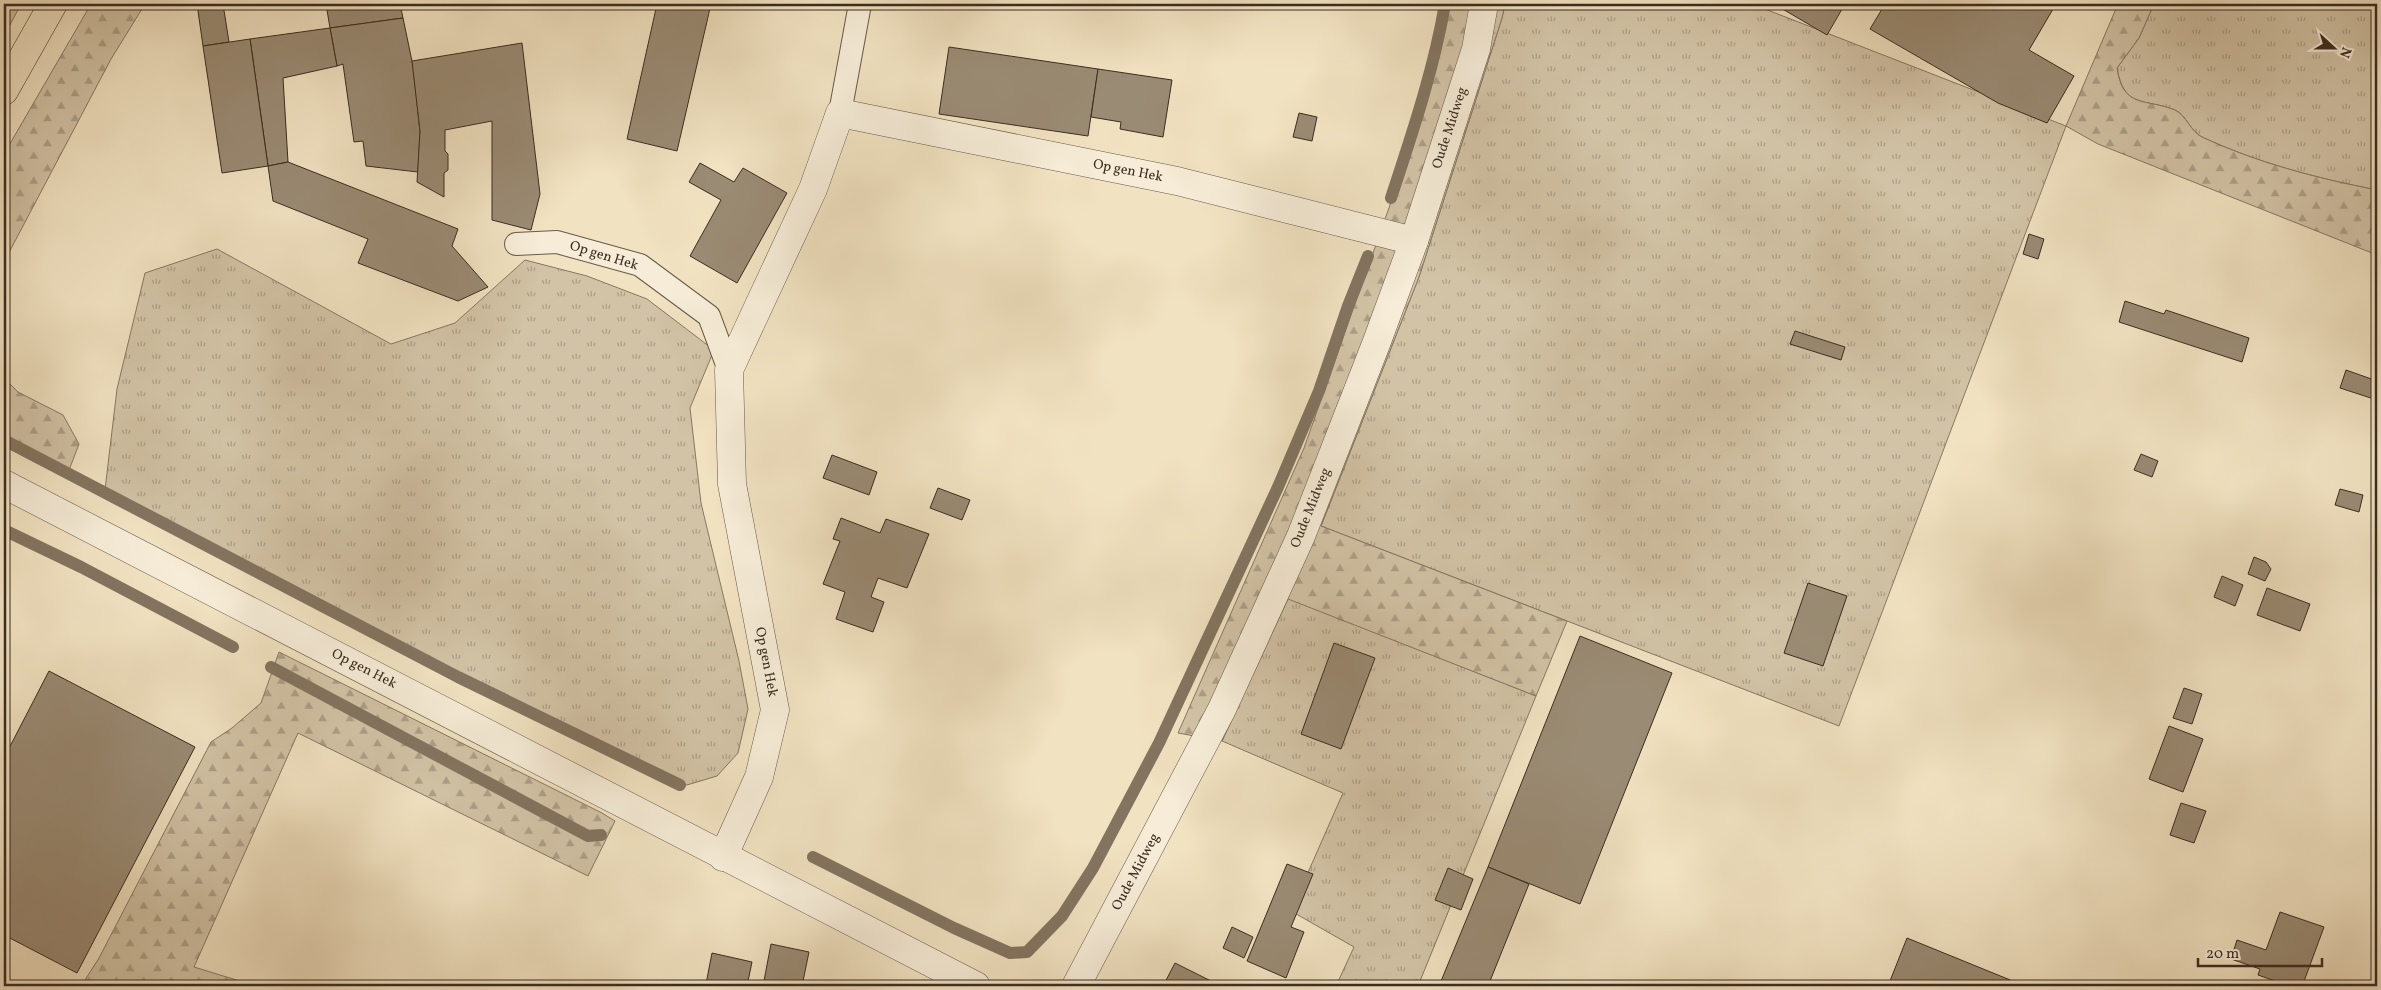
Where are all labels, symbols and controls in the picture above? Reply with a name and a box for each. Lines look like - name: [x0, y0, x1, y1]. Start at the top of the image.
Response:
- north arrow: [2308, 22, 2358, 72]
- text: N: [2334, 44, 2355, 60]
- street label: Oude Midweg: [1428, 85, 1472, 171]
- street label: Op gen Hek: [1091, 155, 1165, 187]
- street label: Op gen Hek: [567, 237, 641, 276]
- street label: Oude Midweg: [1286, 465, 1336, 551]
- street label: Op gen Hek: [750, 625, 782, 699]
- street label: Op gen Hek: [328, 644, 400, 694]
- street label: Oude Midweg: [1108, 830, 1164, 914]
- scale bar: [2198, 935, 2322, 967]
- text: 20 m: [2206, 944, 2239, 965]

